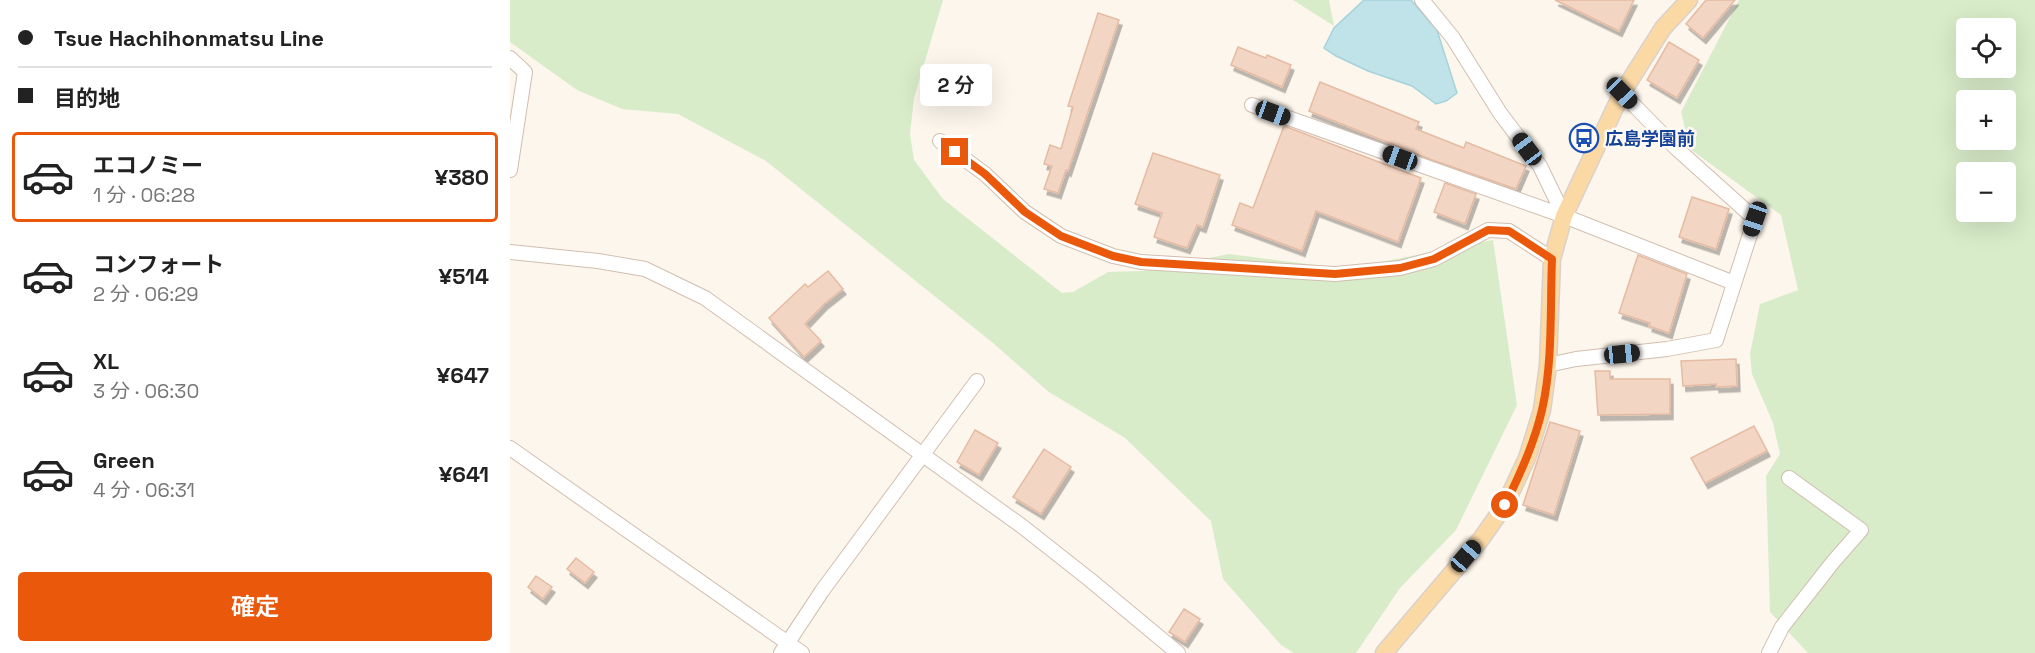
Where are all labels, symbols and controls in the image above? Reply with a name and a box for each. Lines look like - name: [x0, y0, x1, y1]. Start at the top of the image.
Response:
- map controls: [1956, 18, 2016, 222]
- button: locate: [1956, 18, 2016, 78]
- text: Tsue Hachihonmatsu Line: [54, 24, 324, 52]
- callout: 2 分: [919, 65, 991, 107]
- text: 2 分: [938, 72, 974, 98]
- car: [1603, 74, 1641, 112]
- text: 目的地: [54, 84, 120, 112]
- button: +: [1956, 90, 2016, 150]
- car: [1253, 98, 1293, 128]
- bus stop icon: 広島学園前: [1568, 122, 1600, 154]
- place label: 広島学園前: [1605, 127, 1695, 150]
- car: [1509, 129, 1545, 169]
- route end: [941, 138, 968, 165]
- car: [1380, 143, 1420, 173]
- icon: car: [21, 150, 75, 204]
- text: エコノミー: [93, 151, 203, 179]
- button: −: [1956, 162, 2016, 222]
- text: ¥380: [435, 163, 489, 191]
- text: 1 分 · 06:28: [93, 182, 195, 208]
- car: [1741, 199, 1769, 239]
- icon: car: [21, 249, 75, 303]
- text: コンフォート: [93, 250, 224, 278]
- text: ¥514: [439, 262, 489, 290]
- text: 2 分 · 06:29: [93, 281, 199, 307]
- car: [1603, 343, 1641, 365]
- text: XL: [93, 347, 119, 375]
- icon: car: [21, 348, 75, 402]
- text: ¥647: [437, 361, 489, 389]
- text: 3 分 · 06:30: [93, 378, 199, 404]
- text: Green: [93, 446, 155, 474]
- icon: car: [21, 447, 75, 501]
- text: ¥641: [439, 460, 489, 488]
- text: 4 分 · 06:31: [93, 477, 195, 503]
- route start: [1491, 491, 1518, 518]
- car: [1447, 537, 1485, 575]
- button: 確定: [18, 572, 492, 641]

